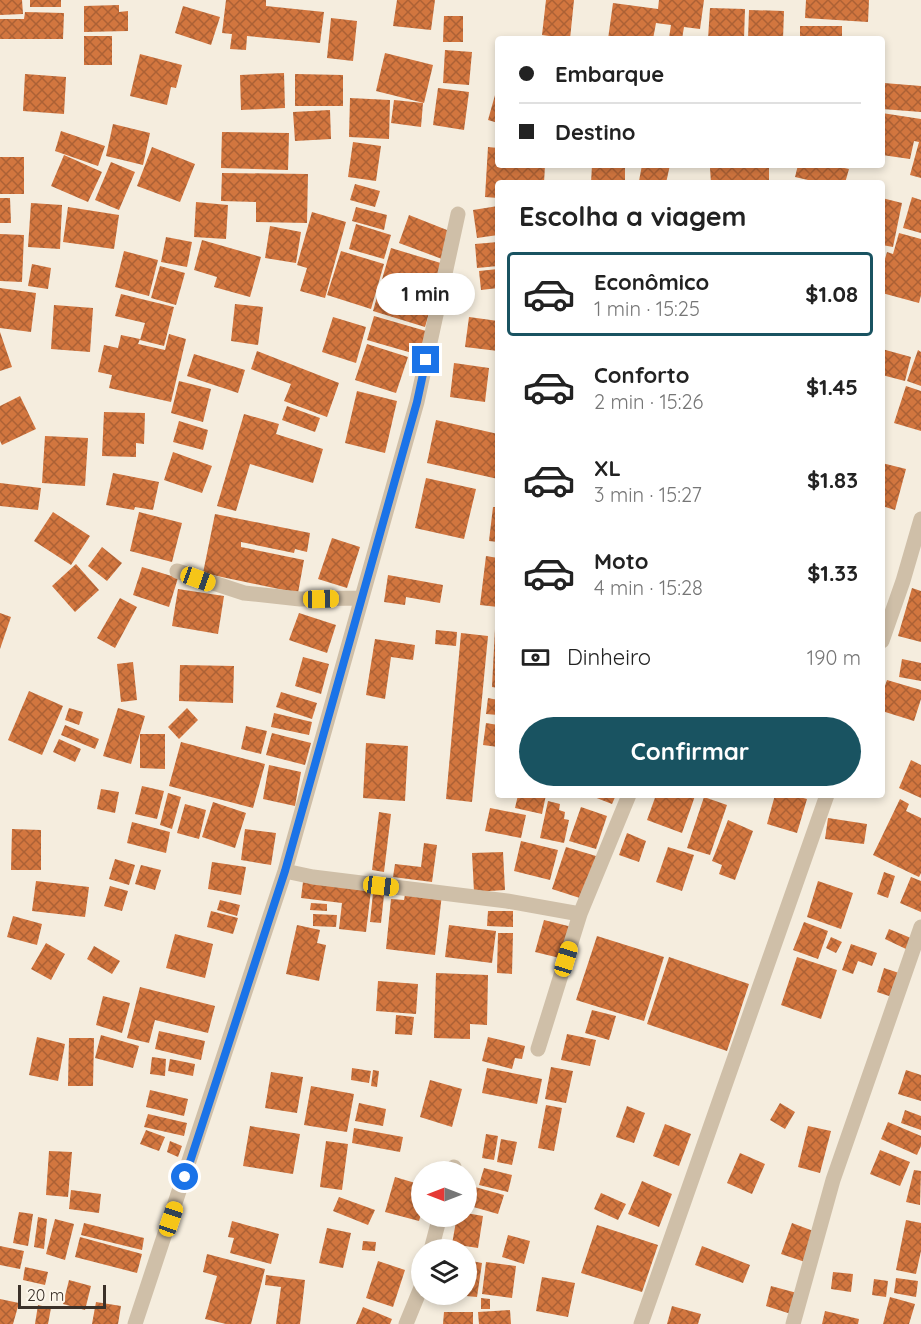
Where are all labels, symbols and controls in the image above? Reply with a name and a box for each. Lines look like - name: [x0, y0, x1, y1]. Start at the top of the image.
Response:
- text: Embarque: [555, 60, 664, 88]
- text: Destino: [555, 118, 636, 146]
- text: Escolha a viagem: [519, 199, 747, 233]
- icon: car: [522, 267, 576, 321]
- text: Econômico: [594, 268, 709, 296]
- callout: 1 min: [376, 273, 476, 315]
- text: $1.08: [805, 280, 858, 308]
- text: 1 min: [401, 281, 450, 306]
- text: 1 min · 15:25: [594, 296, 700, 321]
- route end: [412, 346, 439, 373]
- icon: car: [522, 360, 576, 414]
- text: Conforto: [594, 361, 689, 389]
- text: $1.45: [806, 373, 858, 401]
- text: 2 min · 15:26: [594, 389, 703, 414]
- icon: car: [522, 453, 576, 507]
- text: XL: [594, 454, 621, 482]
- text: $1.83: [807, 466, 858, 494]
- text: 3 min · 15:27: [594, 482, 702, 507]
- icon: car: [522, 546, 576, 600]
- text: Moto: [594, 547, 648, 575]
- text: $1.33: [807, 559, 858, 587]
- car: [178, 564, 218, 594]
- text: 4 min · 15:28: [594, 575, 703, 600]
- car: [303, 590, 339, 608]
- icon: cash: [519, 641, 552, 674]
- text: Dinheiro: [567, 643, 651, 671]
- text: 190 m: [807, 645, 861, 670]
- button: Confirmar: [519, 717, 861, 786]
- car: [362, 875, 400, 897]
- car: [552, 939, 580, 979]
- north arrow: [411, 1161, 477, 1227]
- map controls: [411, 1161, 477, 1305]
- route start: [171, 1163, 198, 1190]
- car: [157, 1199, 185, 1239]
- button: layers: [411, 1239, 477, 1305]
- scale bar: [18, 1282, 106, 1310]
- text: 20 m: [27, 1285, 64, 1305]

